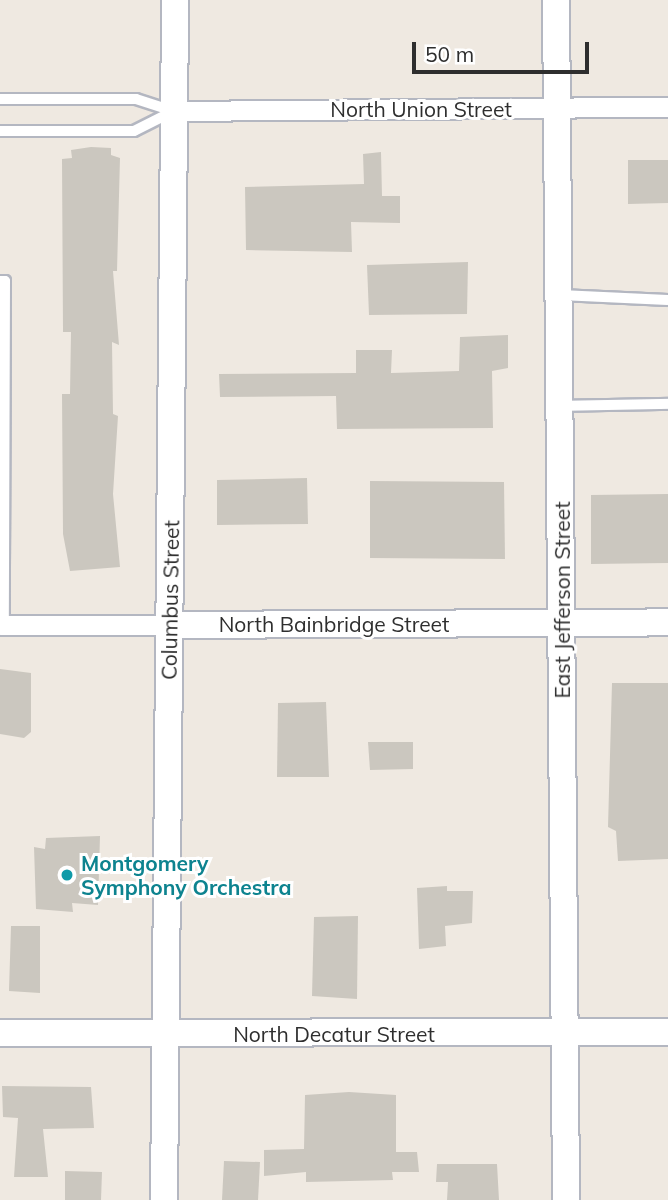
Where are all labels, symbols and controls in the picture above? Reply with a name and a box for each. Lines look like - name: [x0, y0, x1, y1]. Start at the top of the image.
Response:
- scale bar: [416, 28, 593, 72]
- text: 50 m: [425, 41, 474, 67]
- street label: North Union Street: [330, 96, 512, 122]
- street label: East Jefferson Street: [549, 501, 575, 699]
- street label: Columbus Street: [156, 520, 184, 680]
- street label: North Bainbridge Street: [219, 611, 449, 637]
- place label: Montgomery Symphony Orchestra: [81, 850, 291, 900]
- marker: Montgomery Symphony Orchestra: [59, 867, 75, 883]
- street label: North Decatur Street: [233, 1021, 435, 1047]

